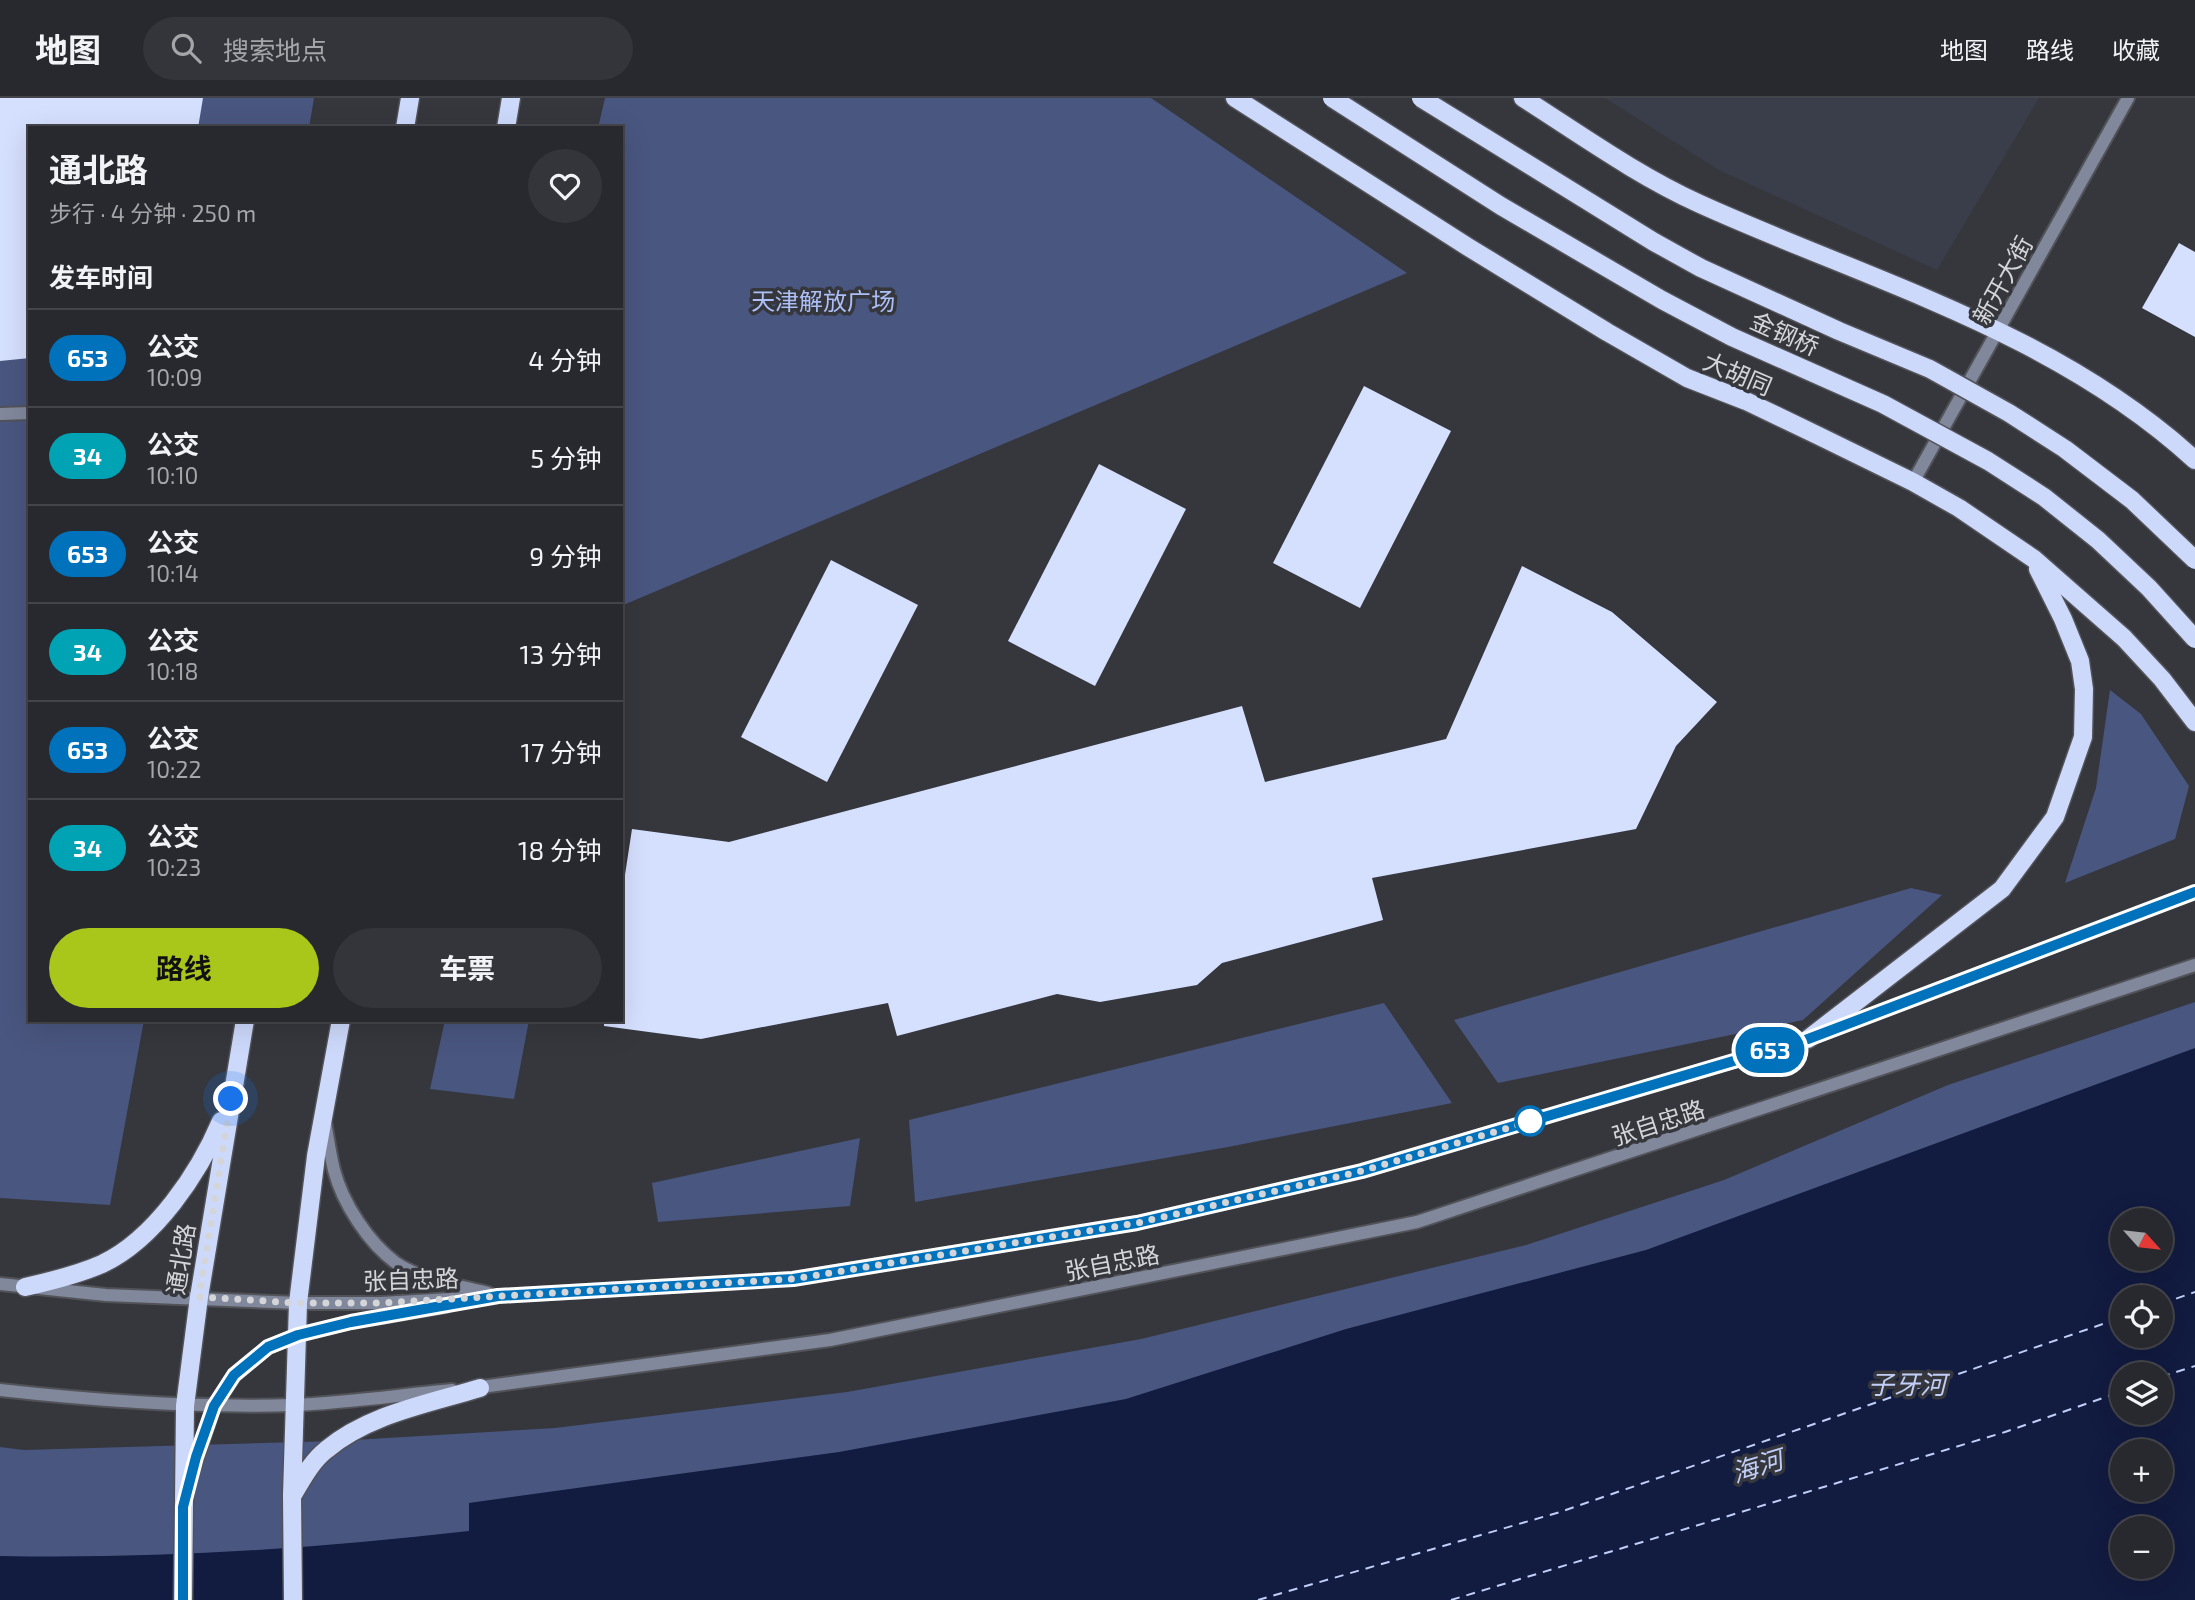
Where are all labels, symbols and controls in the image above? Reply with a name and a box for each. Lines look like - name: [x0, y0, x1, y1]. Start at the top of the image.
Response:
- search box: [143, 17, 633, 80]
- text: 地图: [35, 29, 101, 69]
- icon: search: [167, 29, 205, 67]
- text: 搜索地点: [223, 34, 327, 65]
- text: 地图: [1940, 35, 1988, 64]
- text: 路线: [2026, 35, 2074, 64]
- text: 收藏: [2112, 35, 2160, 64]
- text: 通北路: [49, 149, 148, 189]
- button: heart: [528, 149, 602, 223]
- text: 步行 · 4 分钟 · 250 m: [49, 199, 256, 227]
- street label: 新开大街: [1966, 231, 2038, 329]
- text: 发车时间: [49, 261, 153, 292]
- park label: 天津解放广场: [751, 286, 895, 315]
- street label: 金钢桥: [1746, 305, 1824, 361]
- text: 公交: [147, 330, 199, 361]
- text: 653: [67, 343, 108, 372]
- text: 4 分钟: [528, 344, 602, 375]
- street label: 大胡同: [1699, 346, 1777, 400]
- text: 10:09: [147, 363, 202, 391]
- text: 公交: [147, 428, 199, 459]
- text: 34: [73, 441, 102, 470]
- text: 5 分钟: [530, 442, 602, 473]
- text: 10:10: [147, 461, 198, 489]
- text: 公交: [147, 526, 199, 557]
- text: 653: [67, 539, 108, 568]
- text: 9 分钟: [529, 540, 602, 571]
- text: 10:14: [147, 559, 199, 587]
- text: 公交: [147, 624, 199, 655]
- text: 34: [73, 637, 102, 666]
- text: 13 分钟: [519, 638, 602, 669]
- text: 10:18: [147, 657, 199, 685]
- text: 公交: [147, 722, 199, 753]
- text: 653: [67, 735, 108, 764]
- text: 17 分钟: [521, 736, 602, 767]
- text: 10:22: [147, 755, 201, 783]
- text: 公交: [147, 820, 199, 851]
- text: 34: [73, 833, 102, 862]
- text: 18 分钟: [518, 834, 602, 865]
- text: 10:23: [147, 853, 201, 881]
- button: 路线: [49, 928, 319, 1008]
- button: 车票: [333, 928, 602, 1008]
- line badge: 653: [1730, 1027, 1810, 1073]
- text: 653: [1749, 1035, 1791, 1064]
- your location: [213, 1081, 248, 1116]
- street label: 张自忠路: [1608, 1093, 1708, 1151]
- unlabelled marker: [1515, 1106, 1545, 1136]
- north arrow: [2110, 1208, 2174, 1270]
- map controls: [2110, 1208, 2173, 1579]
- street label: 通北路: [160, 1221, 200, 1297]
- street label: 张自忠路: [1062, 1239, 1162, 1285]
- street label: 张自忠路: [363, 1263, 459, 1295]
- button: locate: [2110, 1285, 2173, 1348]
- button: layers: [2110, 1362, 2173, 1425]
- water label: 子牙河: [1868, 1368, 1951, 1399]
- button: +: [2110, 1439, 2173, 1502]
- water label: 海河: [1728, 1441, 1791, 1487]
- button: −: [2110, 1516, 2173, 1579]

